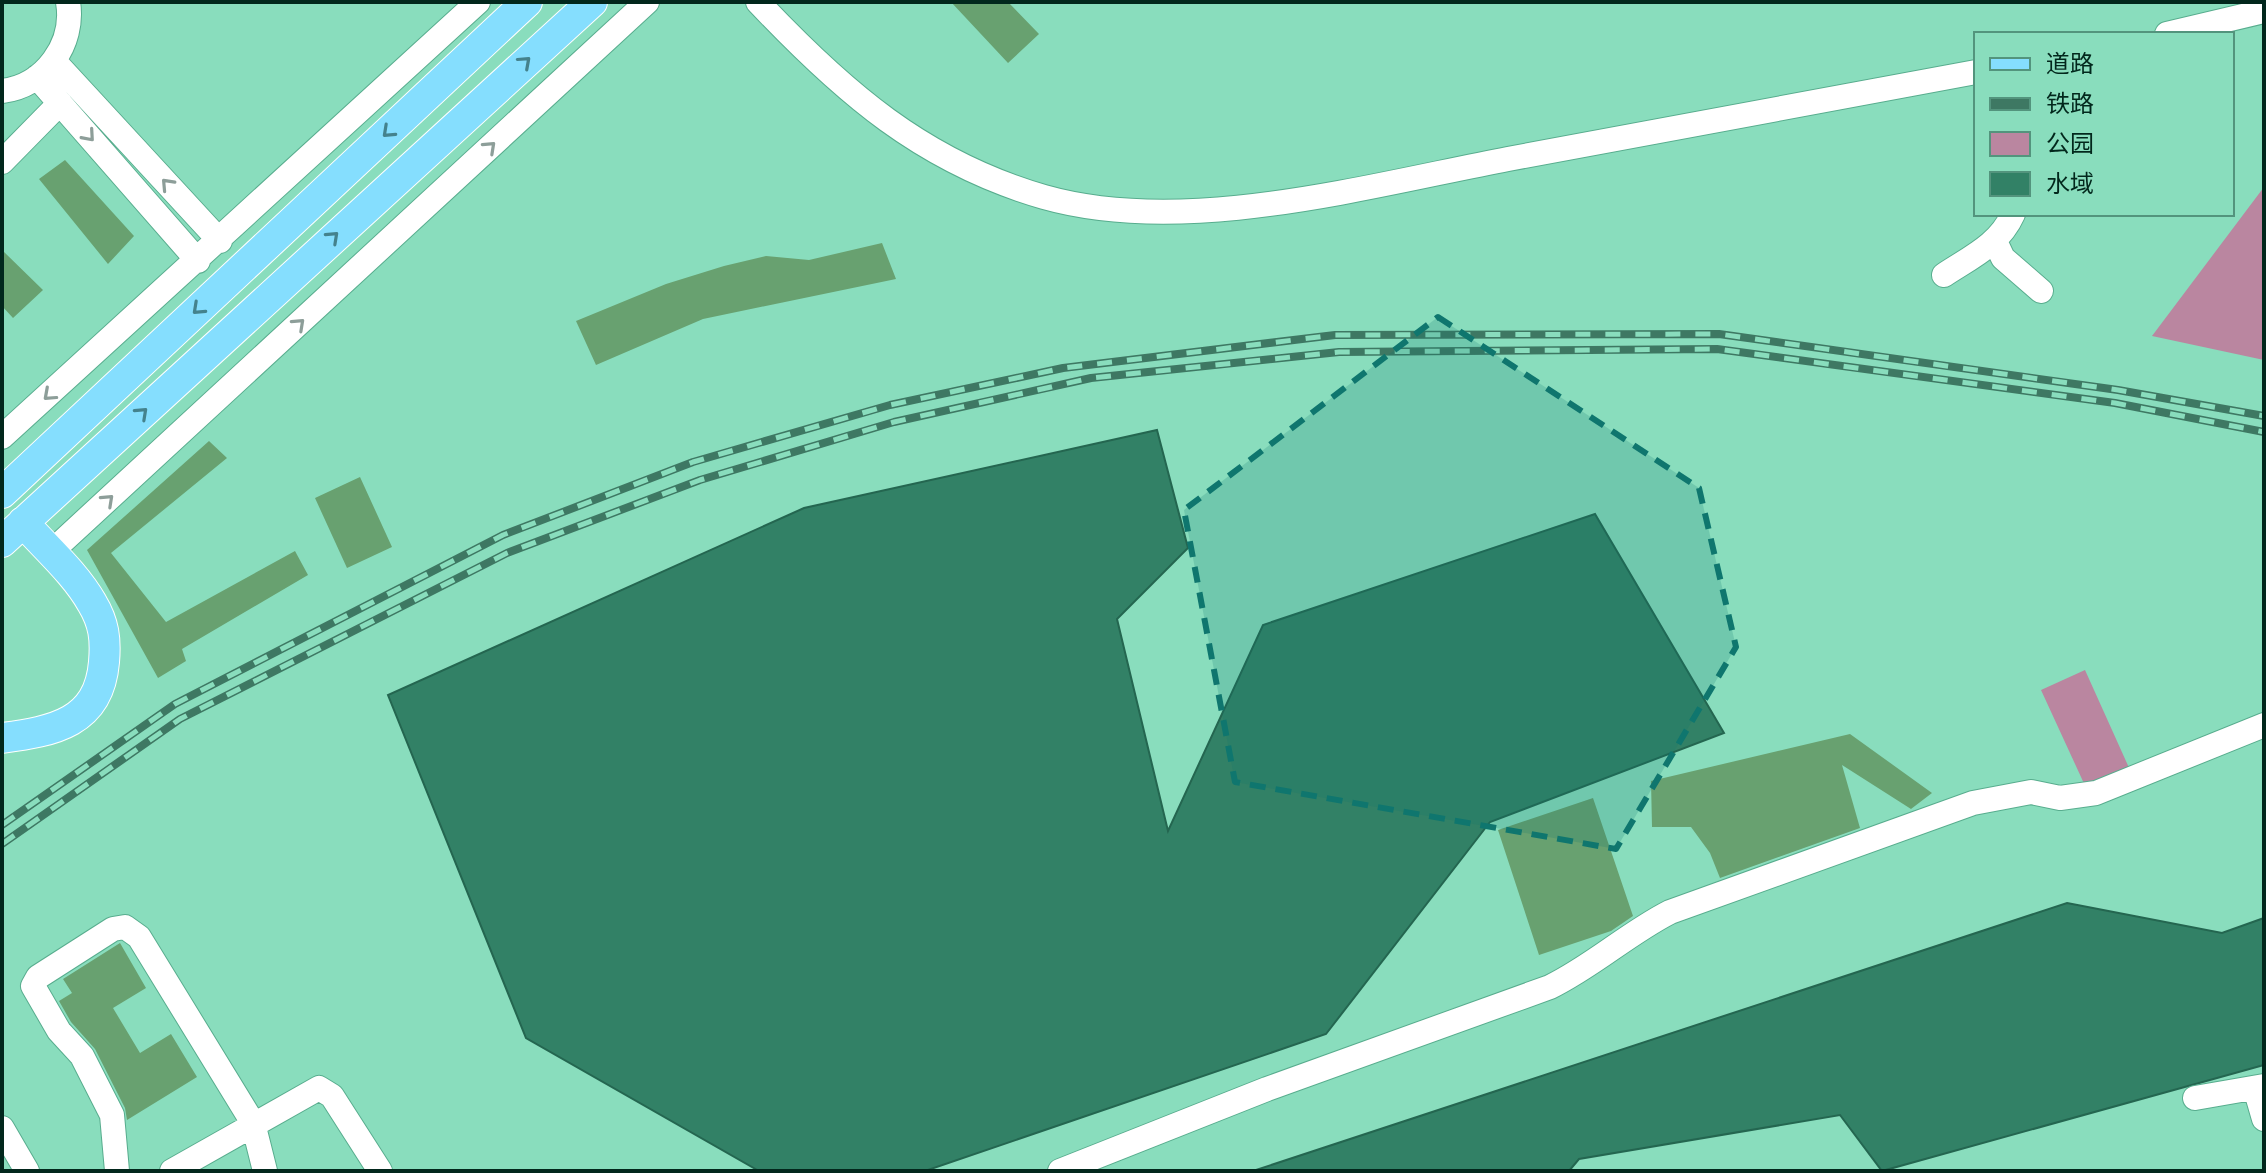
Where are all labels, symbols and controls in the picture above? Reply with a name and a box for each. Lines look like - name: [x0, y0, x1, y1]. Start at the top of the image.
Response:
- legend: [1974, 32, 2234, 216]
- text: 道路: [2046, 49, 2094, 77]
- one-way arrow: [516, 57, 531, 72]
- text: 铁路: [2046, 89, 2094, 117]
- one-way arrow: [383, 122, 397, 137]
- one-way arrow: [79, 126, 94, 141]
- text: 公园: [2046, 129, 2094, 157]
- one-way arrow: [480, 143, 495, 157]
- text: 水域: [2046, 169, 2094, 197]
- one-way arrow: [163, 178, 177, 193]
- one-way arrow: [324, 231, 338, 246]
- one-way arrow: [193, 300, 207, 315]
- one-way arrow: [289, 319, 304, 333]
- one-way arrow: [43, 385, 58, 400]
- one-way arrow: [133, 407, 147, 422]
- one-way arrow: [98, 495, 113, 509]

